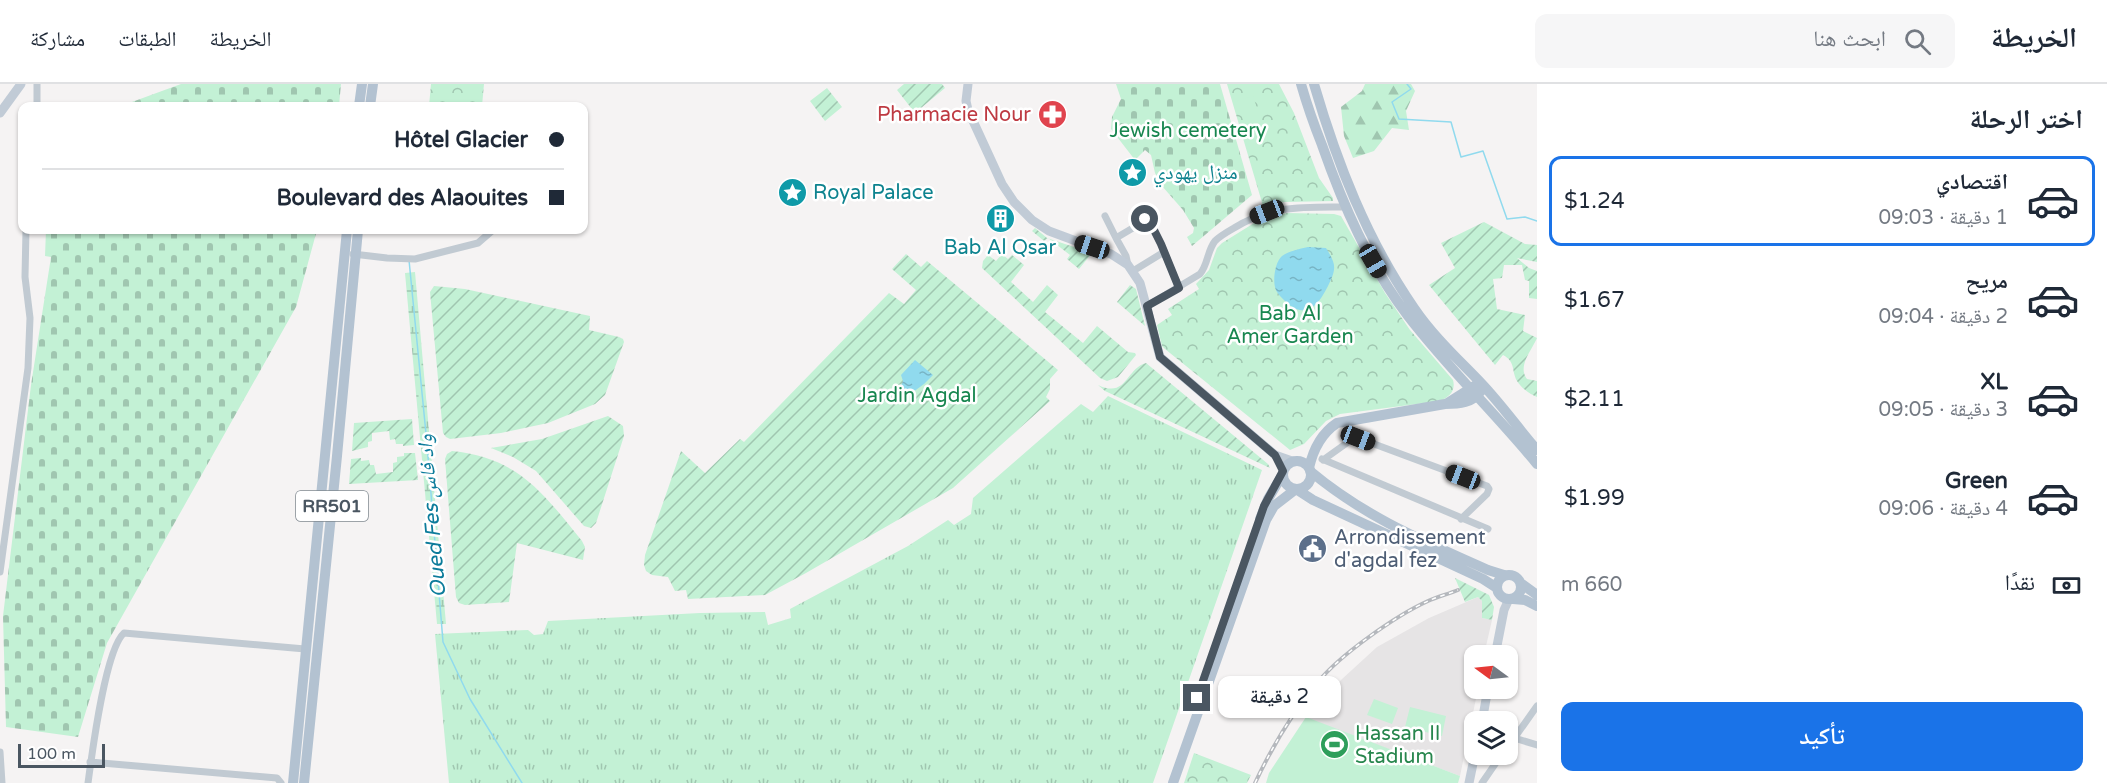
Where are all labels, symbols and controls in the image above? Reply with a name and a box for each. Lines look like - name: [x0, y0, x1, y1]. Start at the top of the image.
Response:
- search box: [1535, 14, 1955, 68]
- text: الخريطة: [1991, 21, 2077, 55]
- icon: search: [1901, 25, 1934, 58]
- text: ابحث هنا: [1813, 26, 1886, 52]
- text: مشاركة: [30, 27, 85, 52]
- text: الطبقات: [118, 27, 177, 52]
- text: الخريطة: [210, 27, 271, 52]
- pharmacy icon: Pharmacie Nour: [1036, 99, 1068, 131]
- place label: Pharmacie Nour: [877, 103, 1031, 127]
- text: اختر الرحلة: [1969, 103, 2083, 136]
- park label: Jewish cemetery: [1109, 119, 1267, 143]
- text: Hôtel Glacier: [394, 127, 528, 153]
- place icon: منزل يهودي: [1116, 157, 1148, 189]
- place label: منزل يهودي: [1153, 161, 1238, 188]
- text: اقتصادي: [1936, 169, 2008, 195]
- icon: car: [2026, 174, 2080, 228]
- place icon: Royal Palace: [776, 177, 808, 209]
- place label: Royal Palace: [813, 181, 934, 205]
- text: Boulevard des Alaouites: [276, 185, 528, 211]
- text: $1.24: [1564, 188, 1625, 214]
- car: [1247, 197, 1287, 227]
- building icon: Bab Al Qsar: [984, 202, 1016, 234]
- route start: [1131, 205, 1158, 232]
- text: 1 دقيقة · 09:03: [1879, 206, 2008, 230]
- car: [1072, 233, 1112, 261]
- place label: Bab Al Qsar: [944, 236, 1057, 260]
- car: [1356, 241, 1390, 281]
- text: مريح: [1965, 268, 2008, 294]
- icon: car: [2026, 273, 2080, 327]
- text: $1.67: [1564, 287, 1625, 313]
- park label: Bab Al Amer Garden: [1226, 302, 1354, 349]
- text: 2 دقيقة · 09:04: [1879, 305, 2008, 329]
- text: XL: [1981, 369, 2008, 395]
- icon: car: [2026, 372, 2080, 426]
- park label: Jardin Agdal: [857, 384, 977, 408]
- text: $2.11: [1564, 386, 1625, 412]
- text: 3 دقيقة · 09:05: [1879, 398, 2008, 422]
- car: [1338, 423, 1378, 453]
- water label: Oued Fes واد فاس: [412, 433, 452, 599]
- car: [1443, 462, 1483, 492]
- text: Green: [1945, 468, 2008, 494]
- icon: car: [2026, 471, 2080, 525]
- text: $1.99: [1564, 485, 1625, 511]
- road number: RR501: [296, 491, 368, 521]
- text: 4 دقيقة · 09:06: [1879, 497, 2008, 521]
- place label: Arrondissement d'agdal fez: [1334, 526, 1486, 573]
- public building icon: Arrondissement d'agdal fez: [1297, 533, 1329, 565]
- icon: cash: [2050, 569, 2083, 602]
- text: نقدًا: [2005, 570, 2035, 596]
- text: 660 m: [1561, 573, 1622, 597]
- north arrow: [1464, 645, 1518, 699]
- map controls: [1464, 645, 1518, 765]
- callout: 2 دقيقة: [1218, 677, 1341, 719]
- route end: [1183, 684, 1210, 711]
- text: 2 دقيقة: [1250, 685, 1309, 709]
- button: تأكيد: [1561, 702, 2083, 771]
- button: layers: [1464, 711, 1518, 765]
- place label: Hassan II Stadium: [1355, 722, 1441, 769]
- sports icon: Hassan II Stadium: [1318, 729, 1350, 761]
- scale bar: [18, 741, 105, 768]
- text: 100 m: [27, 744, 76, 764]

